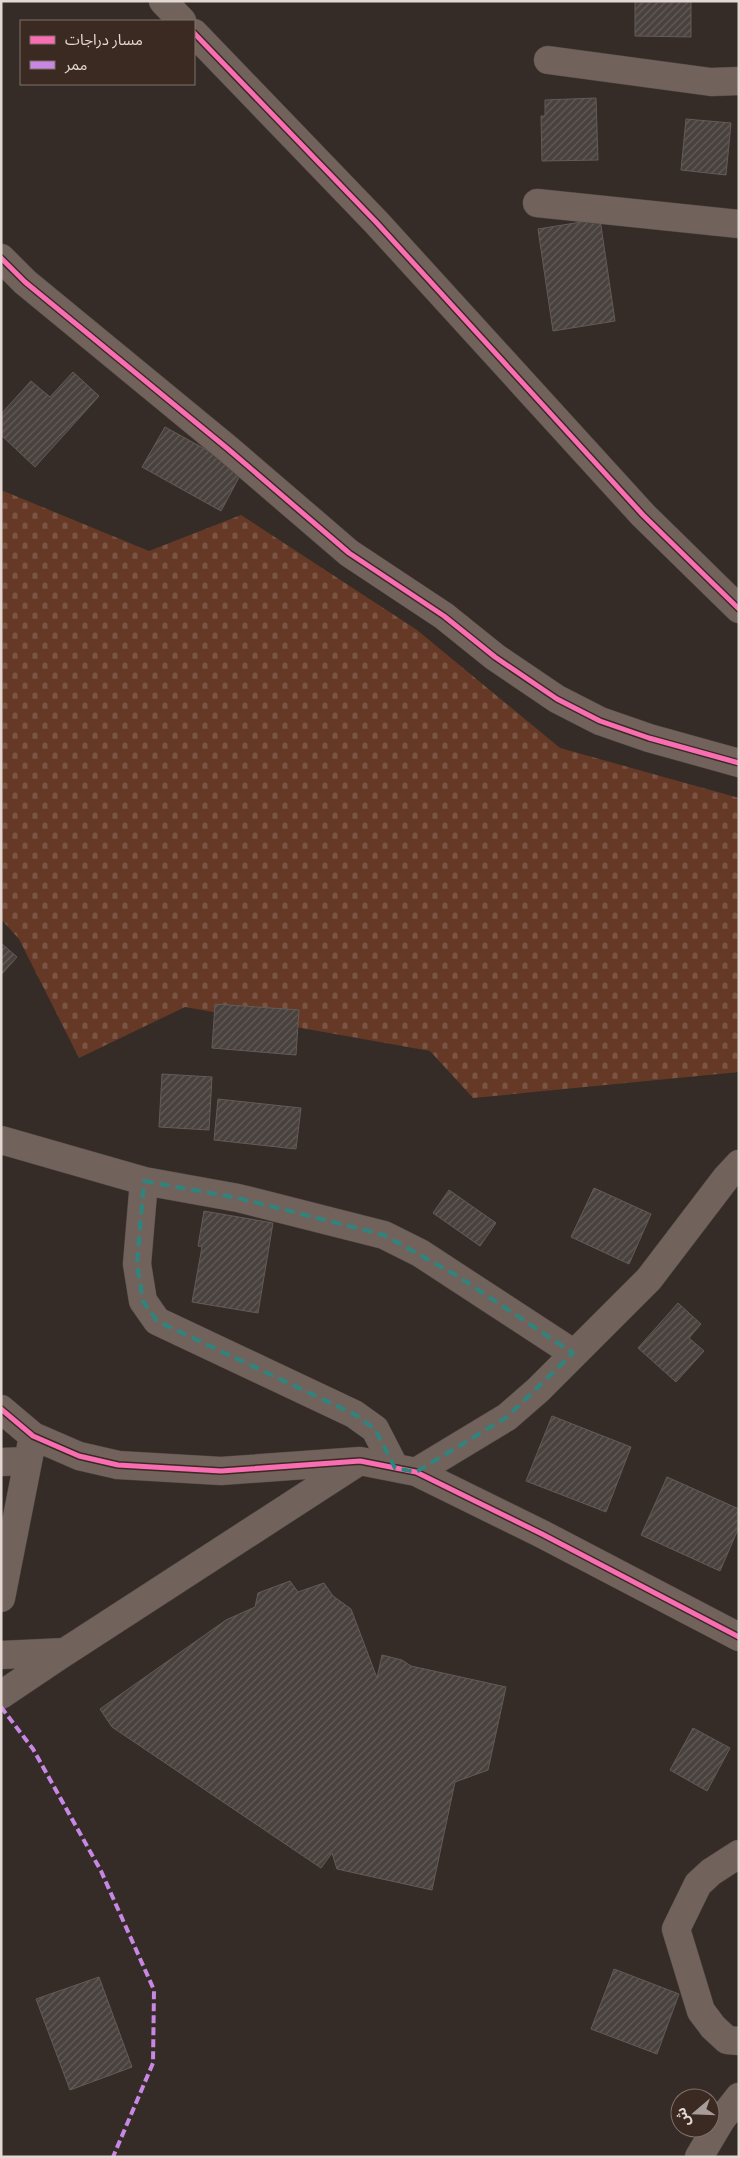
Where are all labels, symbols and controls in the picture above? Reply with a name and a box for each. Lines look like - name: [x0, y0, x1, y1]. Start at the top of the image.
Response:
- legend: [20, 20, 195, 85]
- text: مسار دراجات: [65, 31, 143, 49]
- text: ممر: [64, 56, 88, 74]
- north arrow: [670, 2088, 720, 2138]
- text: ش: [671, 2105, 694, 2129]

